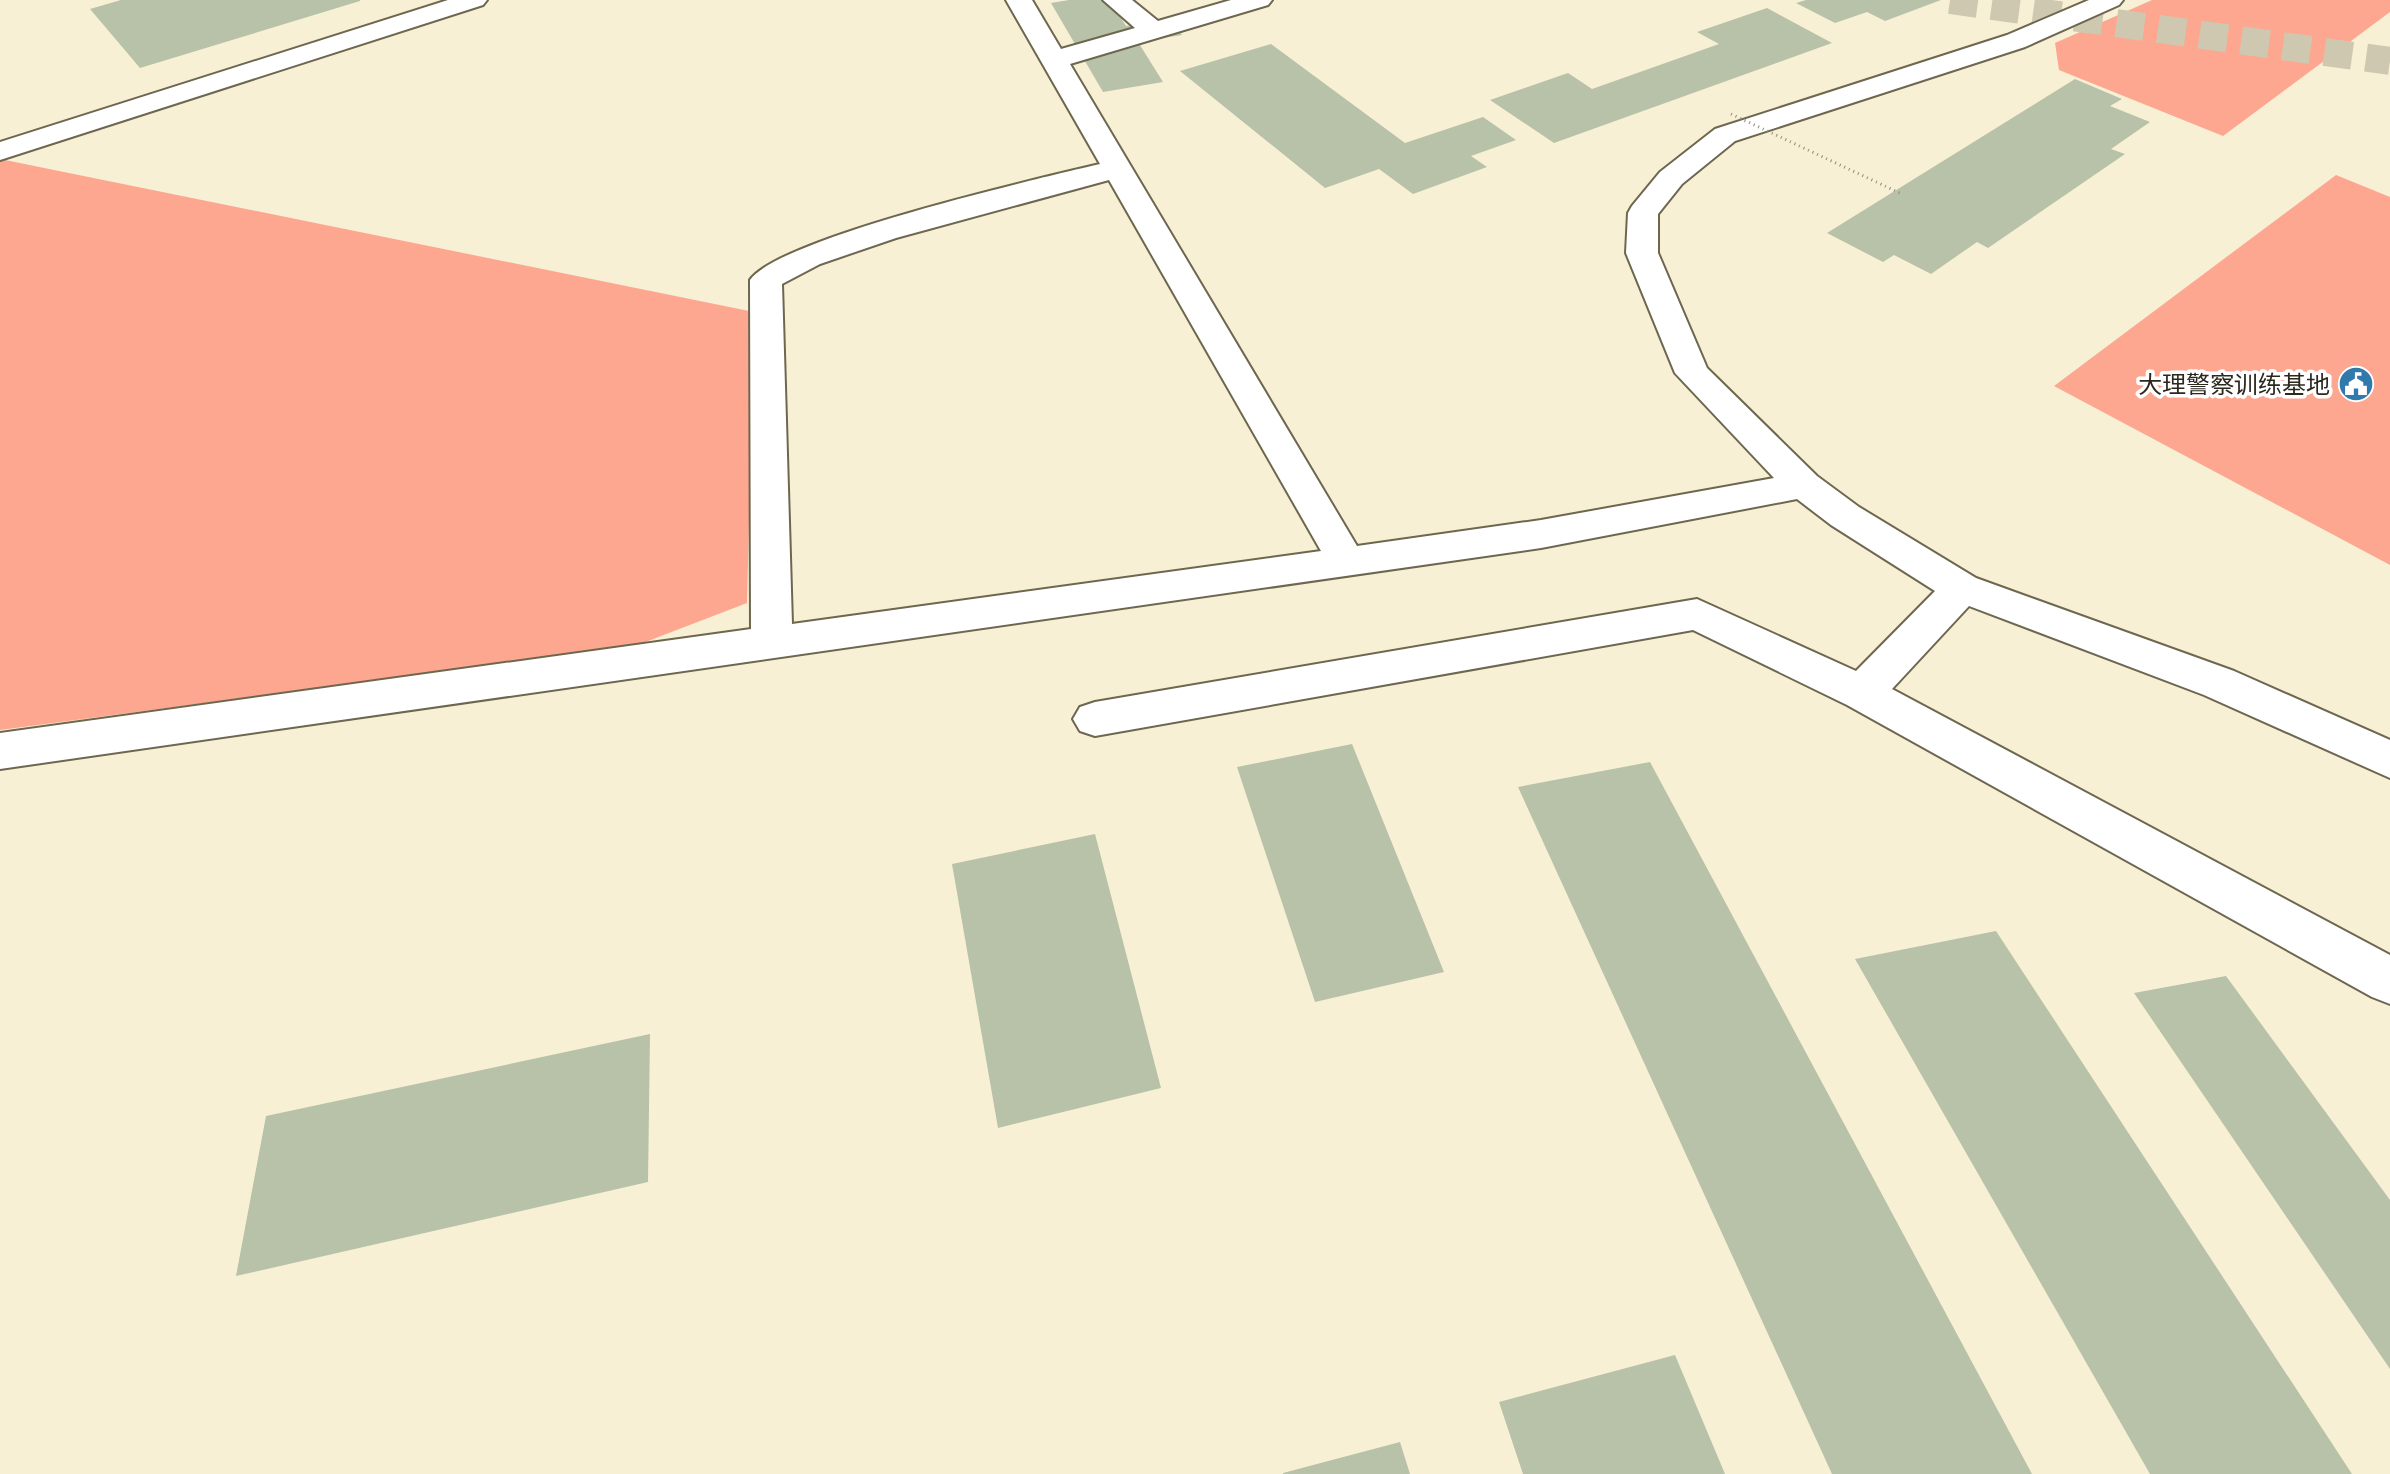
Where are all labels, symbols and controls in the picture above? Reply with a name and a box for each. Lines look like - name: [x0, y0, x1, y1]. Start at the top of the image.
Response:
- public building icon: 大理警察训练基地: [2337, 365, 2375, 403]
- place label: 大理警察训练基地: [2138, 367, 2330, 402]

